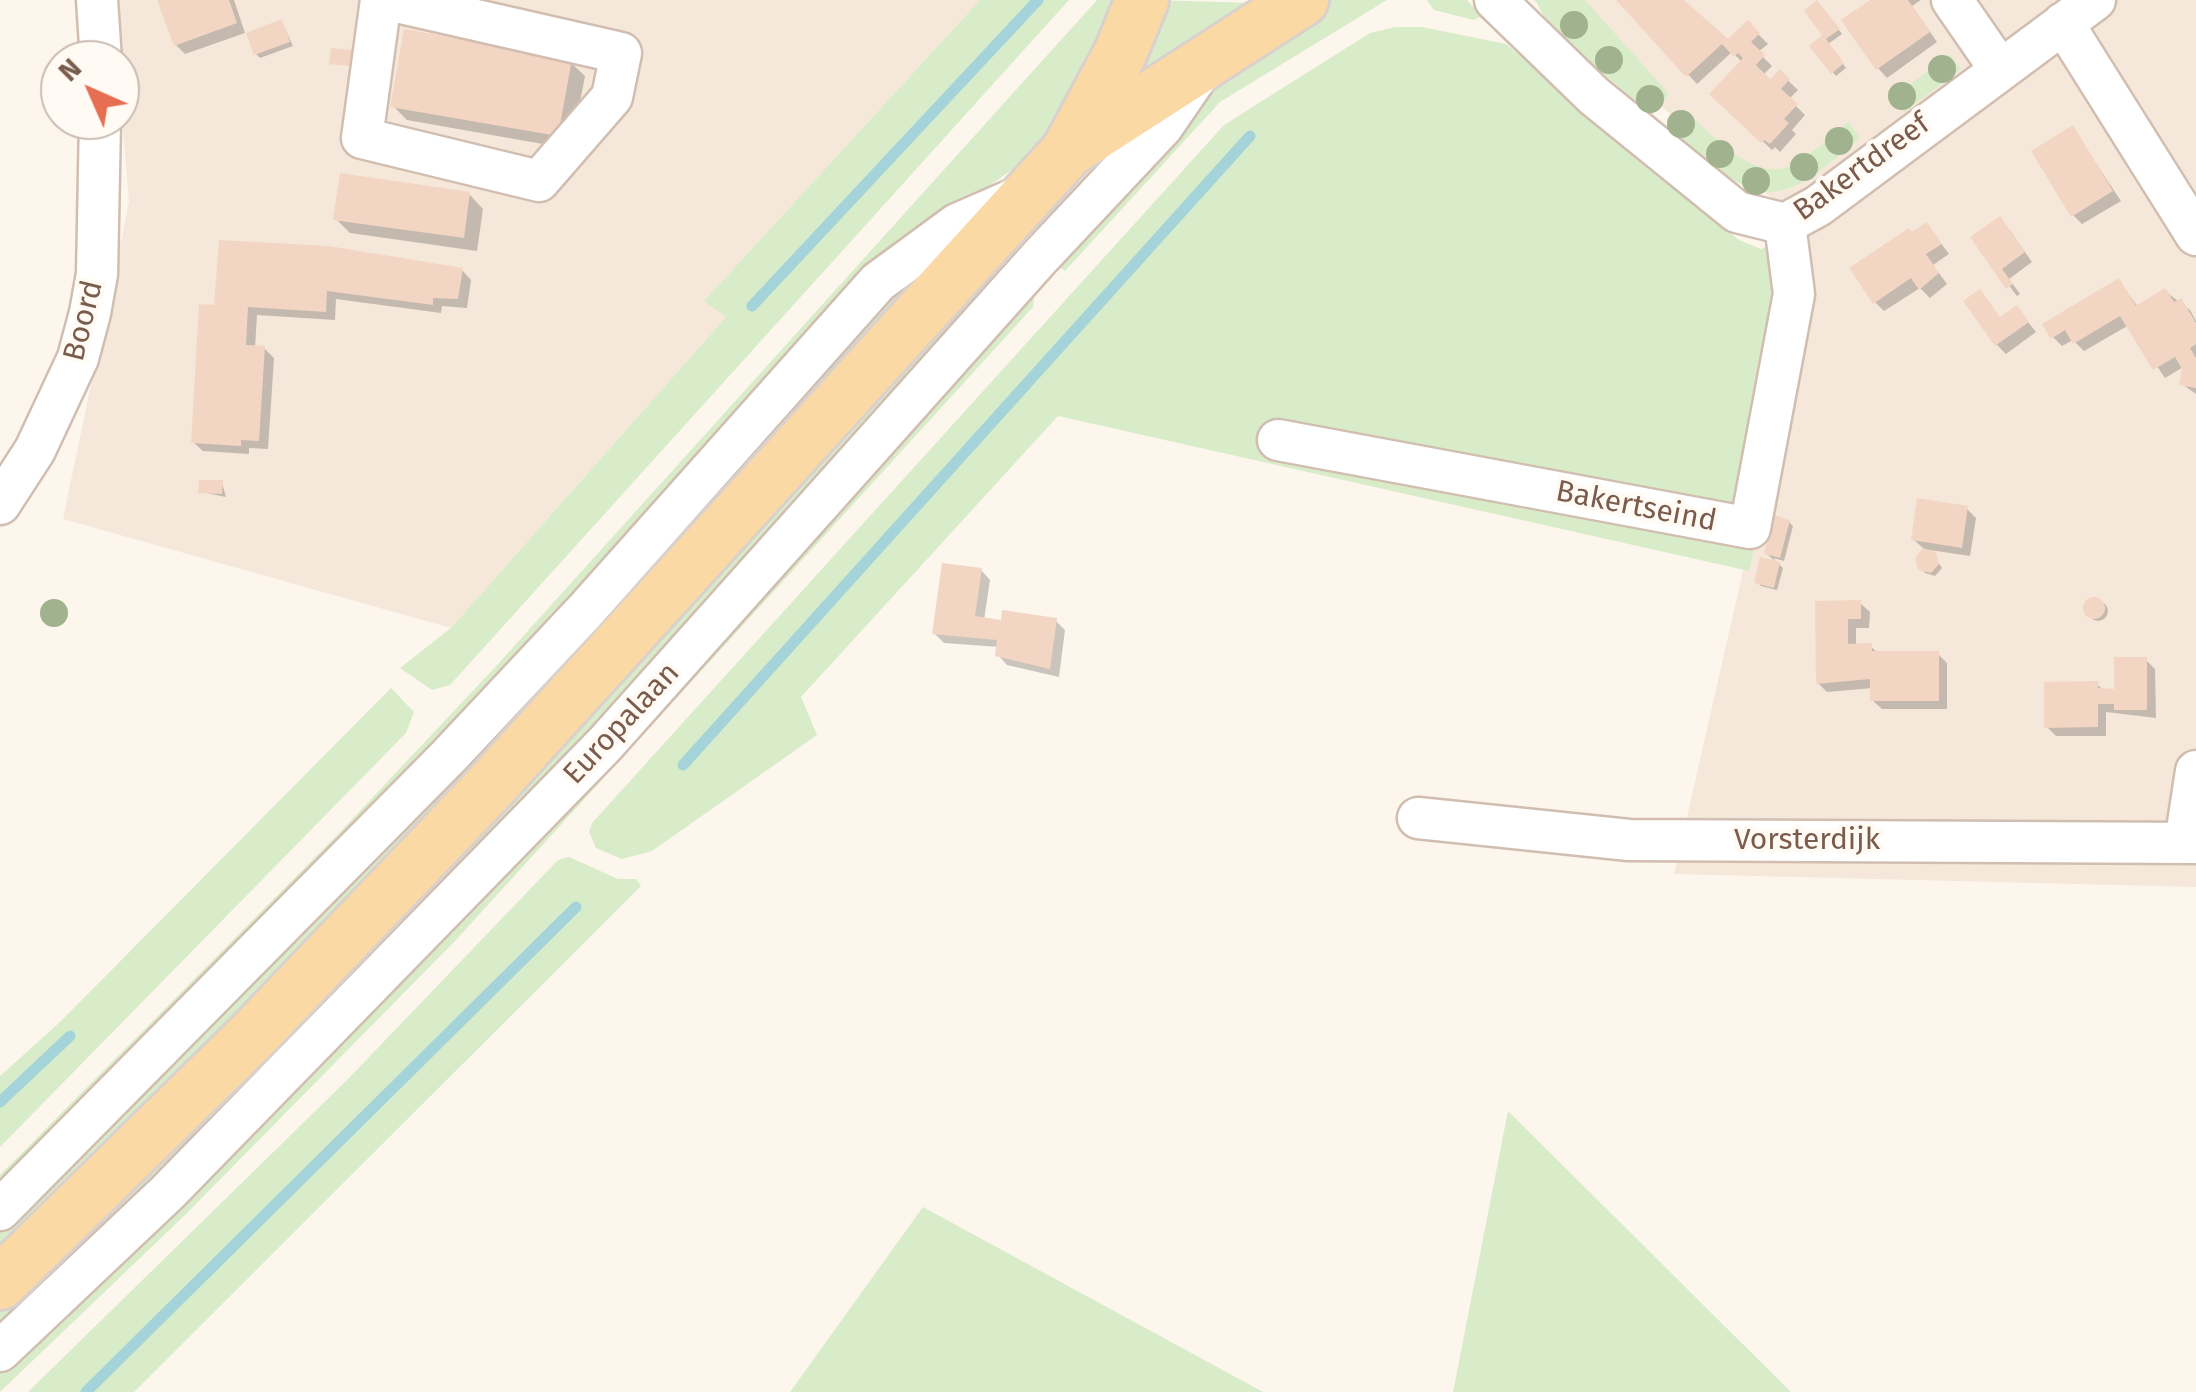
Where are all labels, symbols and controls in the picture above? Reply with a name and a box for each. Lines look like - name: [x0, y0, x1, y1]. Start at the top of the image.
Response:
- north arrow: [40, 40, 140, 140]
- text: N: [52, 52, 88, 88]
- street label: Bakertdreef: [1787, 107, 1937, 229]
- street label: Boord: [57, 277, 111, 365]
- street label: Bakertseind: [1553, 474, 1719, 540]
- street label: Europalaan: [556, 656, 688, 792]
- street label: Vorsterdijk: [1734, 823, 1880, 859]

